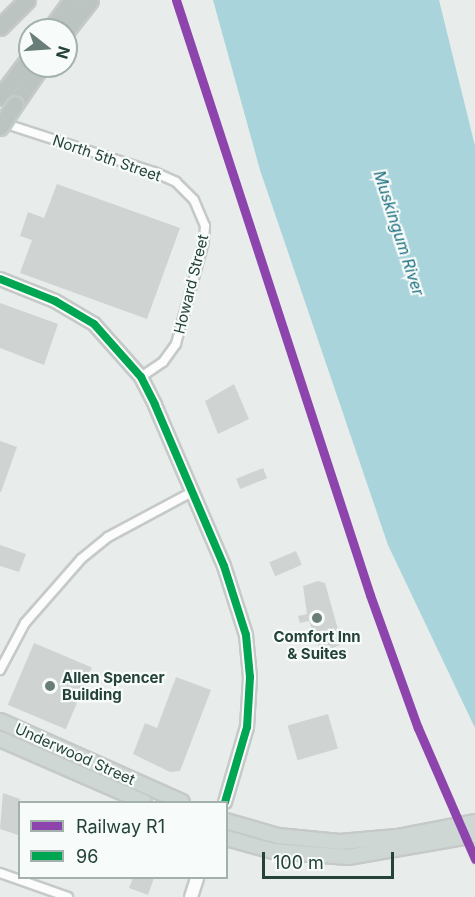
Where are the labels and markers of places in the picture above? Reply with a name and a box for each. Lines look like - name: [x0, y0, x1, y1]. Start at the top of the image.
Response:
- marker: Comfort Inn & Suites: [310, 611, 324, 625]
- place label: Comfort Inn & Suites: [273, 627, 361, 662]
- place label: Allen Spencer Building: [62, 668, 165, 703]
- marker: Allen Spencer Building: [43, 679, 57, 693]

